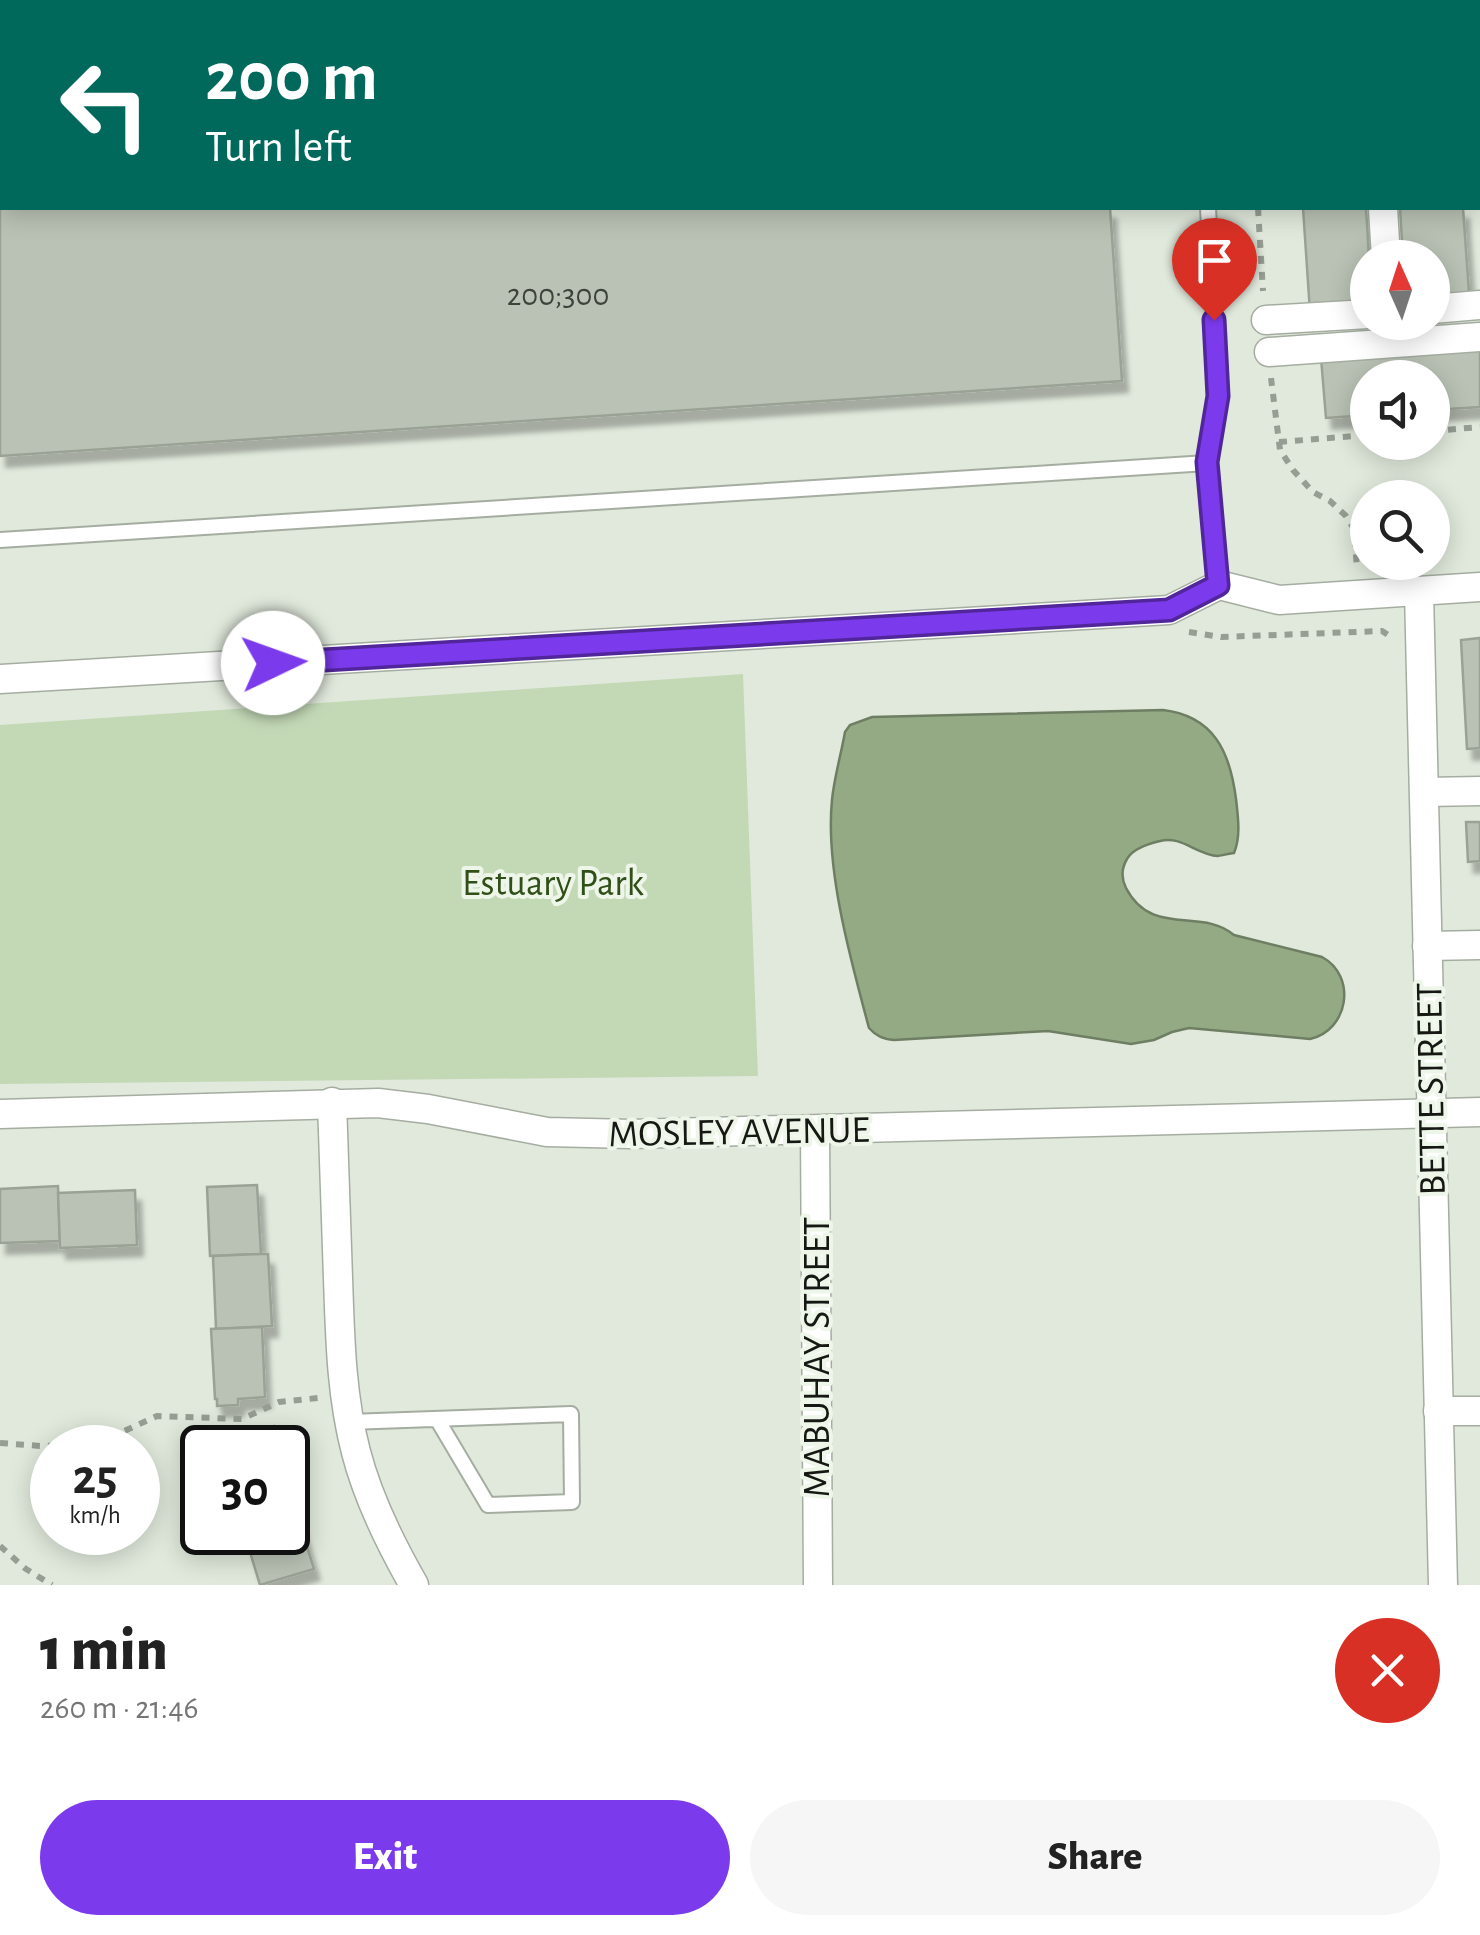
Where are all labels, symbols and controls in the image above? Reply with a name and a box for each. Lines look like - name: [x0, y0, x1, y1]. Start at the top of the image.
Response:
- icon: left: [40, 40, 170, 170]
- text: 200 m: [205, 43, 378, 113]
- text: Turn left: [205, 125, 352, 170]
- pin: [1172, 218, 1257, 321]
- icon: arrive: [1187, 233, 1242, 288]
- north arrow: [1350, 240, 1450, 340]
- map controls: [1350, 240, 1450, 580]
- house number: 200;300: [507, 279, 609, 311]
- button: sound: [1350, 360, 1450, 460]
- button: search: [1350, 480, 1450, 580]
- position arrow: [221, 611, 325, 715]
- park label: Estuary Park: [462, 865, 645, 903]
- street label: BETTE STREET: [1411, 982, 1453, 1196]
- street label: MOSLEY AVENUE: [608, 1112, 870, 1154]
- street label: MABUHAY STREET: [799, 1217, 837, 1497]
- speed limit sign: 30: [180, 1425, 310, 1555]
- text: 25: [72, 1453, 118, 1503]
- text: km/h: [69, 1503, 121, 1528]
- button: close: [1335, 1618, 1440, 1723]
- text: 1 min: [40, 1621, 168, 1681]
- text: 260 m · 21:46: [40, 1692, 199, 1724]
- button: Exit: [40, 1800, 730, 1915]
- button: Share: [750, 1800, 1440, 1915]

